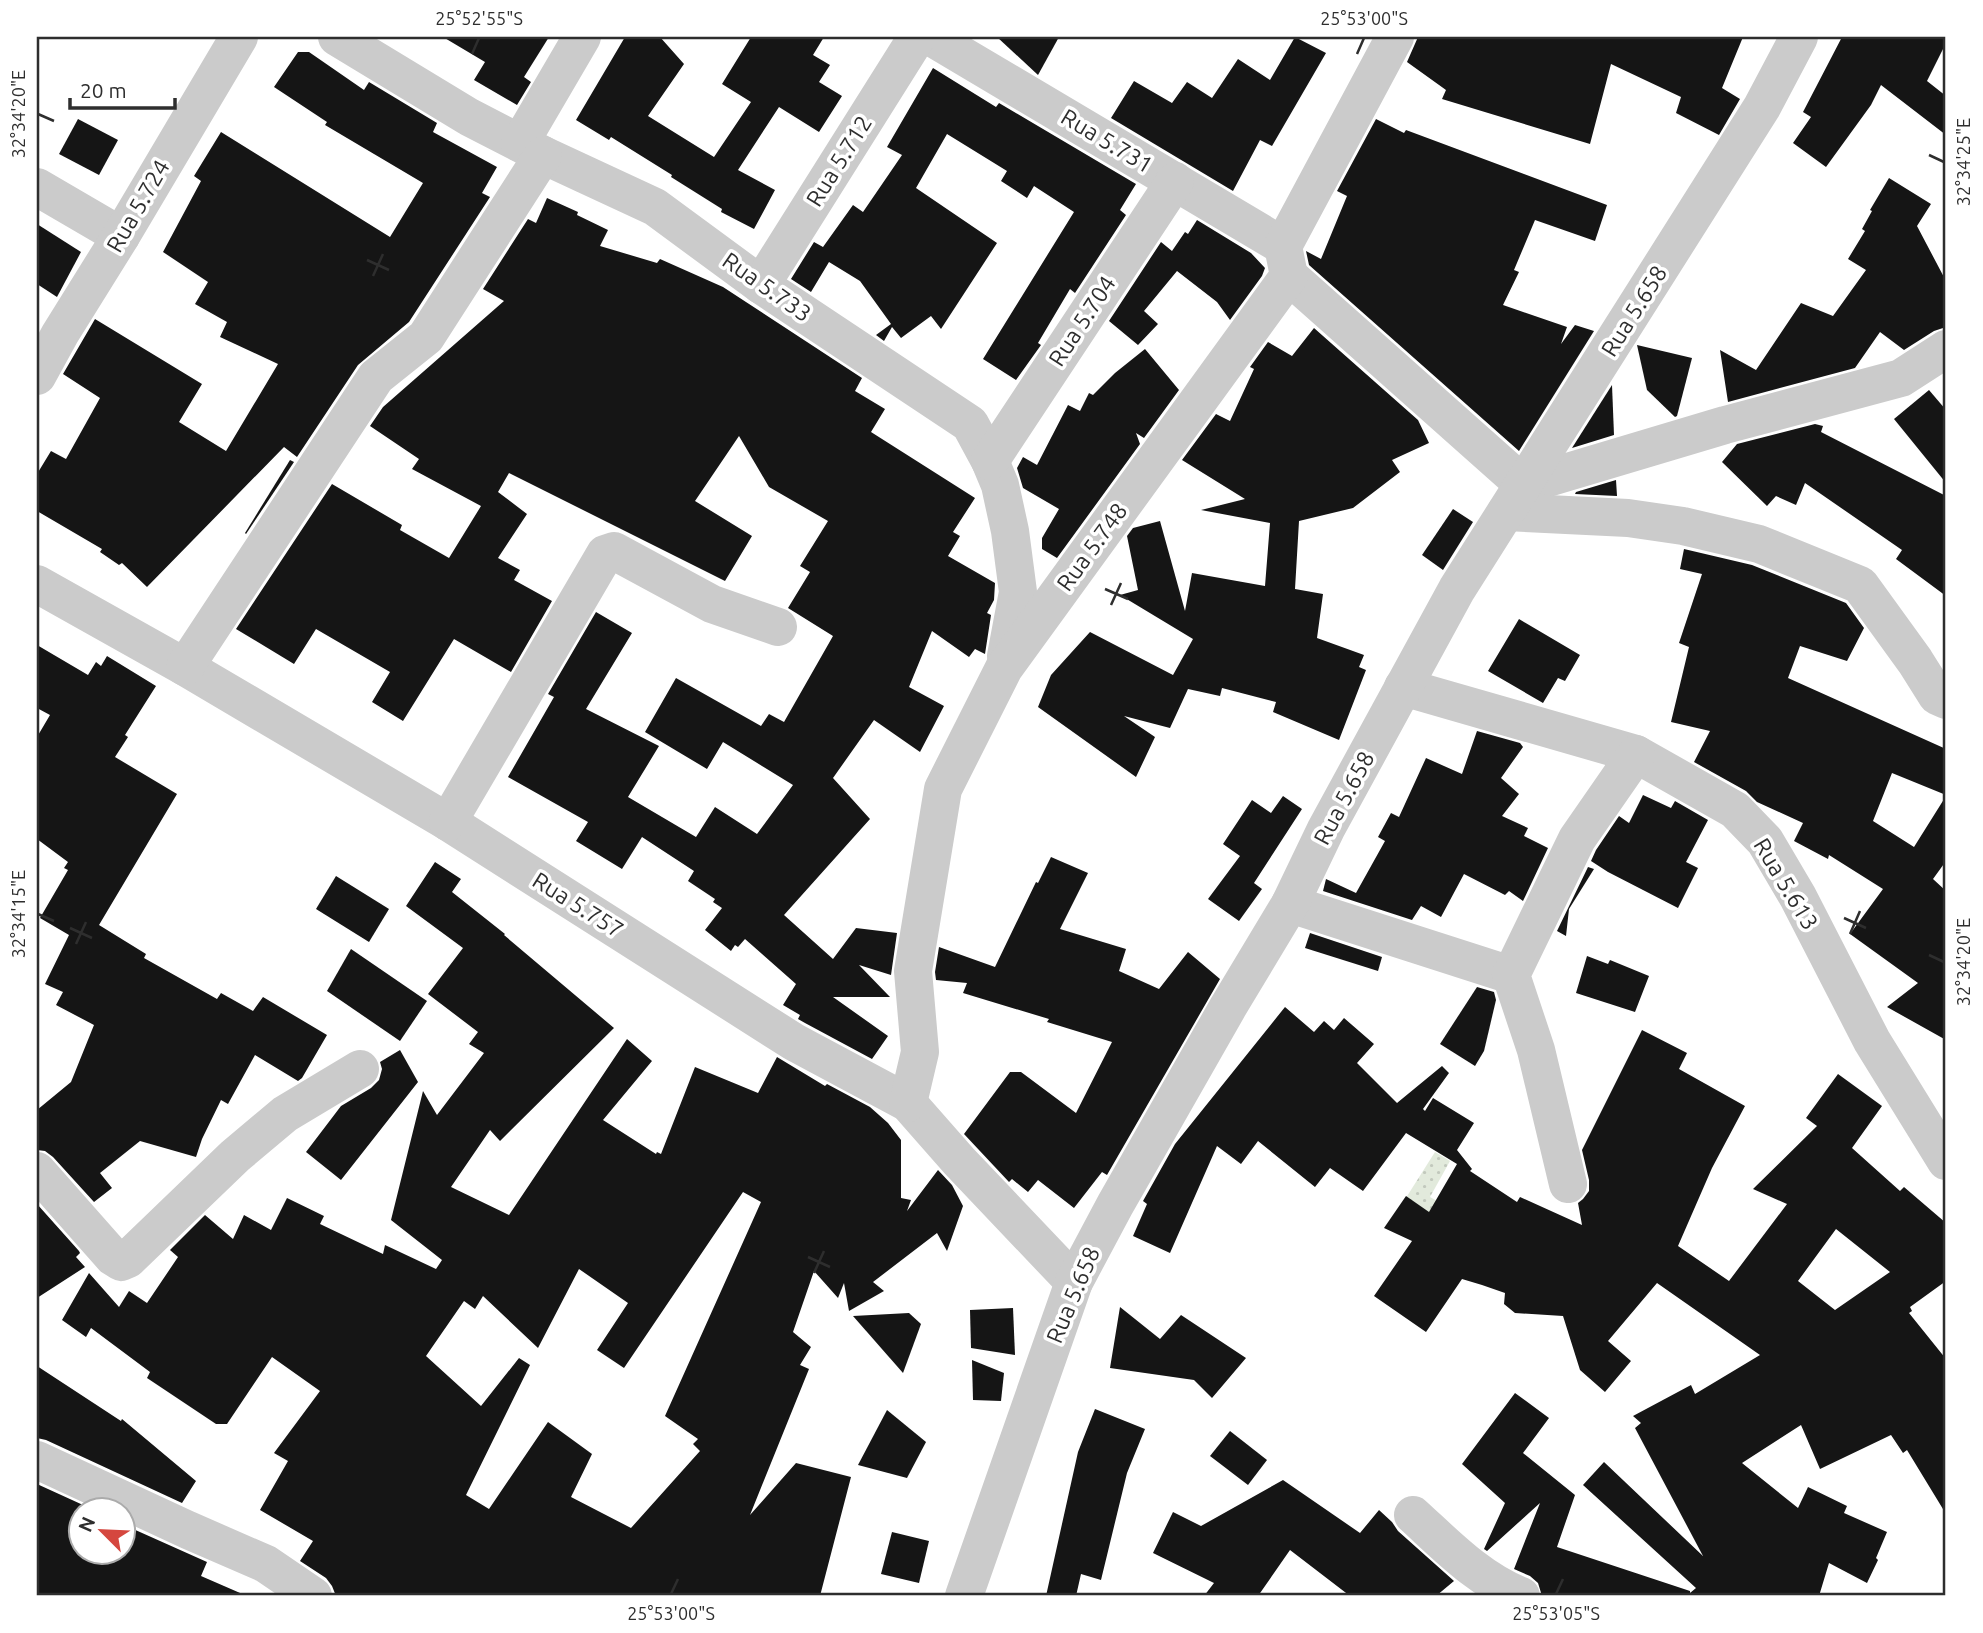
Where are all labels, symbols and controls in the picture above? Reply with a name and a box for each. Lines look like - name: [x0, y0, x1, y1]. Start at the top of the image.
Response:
- text: 25°52'55"S: [435, 8, 523, 28]
- text: 25°53'00"S: [1320, 8, 1408, 28]
- scale bar: [70, 66, 175, 110]
- text: 32°34'20"E: [8, 70, 28, 158]
- text: 20 m: [80, 78, 127, 102]
- street label: Rua 5.731: [1057, 104, 1157, 178]
- street label: Rua 5.712: [801, 111, 876, 211]
- text: 32°34'25"E: [1953, 118, 1973, 206]
- street label: Rua 5.724: [101, 155, 174, 256]
- street label: Rua 5.733: [718, 247, 816, 326]
- street label: Rua 5.658: [1596, 261, 1671, 361]
- street label: Rua 5.704: [1043, 271, 1120, 370]
- street label: Rua 5.748: [1051, 498, 1132, 595]
- street label: Rua 5.658: [1309, 747, 1379, 849]
- street label: Rua 5.613: [1749, 834, 1823, 934]
- street label: Rua 5.757: [528, 867, 628, 942]
- text: 32°34'15"E: [8, 870, 28, 958]
- text: 32°34'20"E: [1953, 918, 1973, 1006]
- street label: Rua 5.658: [1041, 1243, 1104, 1347]
- north arrow: [66, 1496, 136, 1566]
- text: N: [74, 1513, 99, 1535]
- text: 25°53'00"S: [627, 1603, 715, 1623]
- text: 25°53'05"S: [1512, 1603, 1600, 1623]

